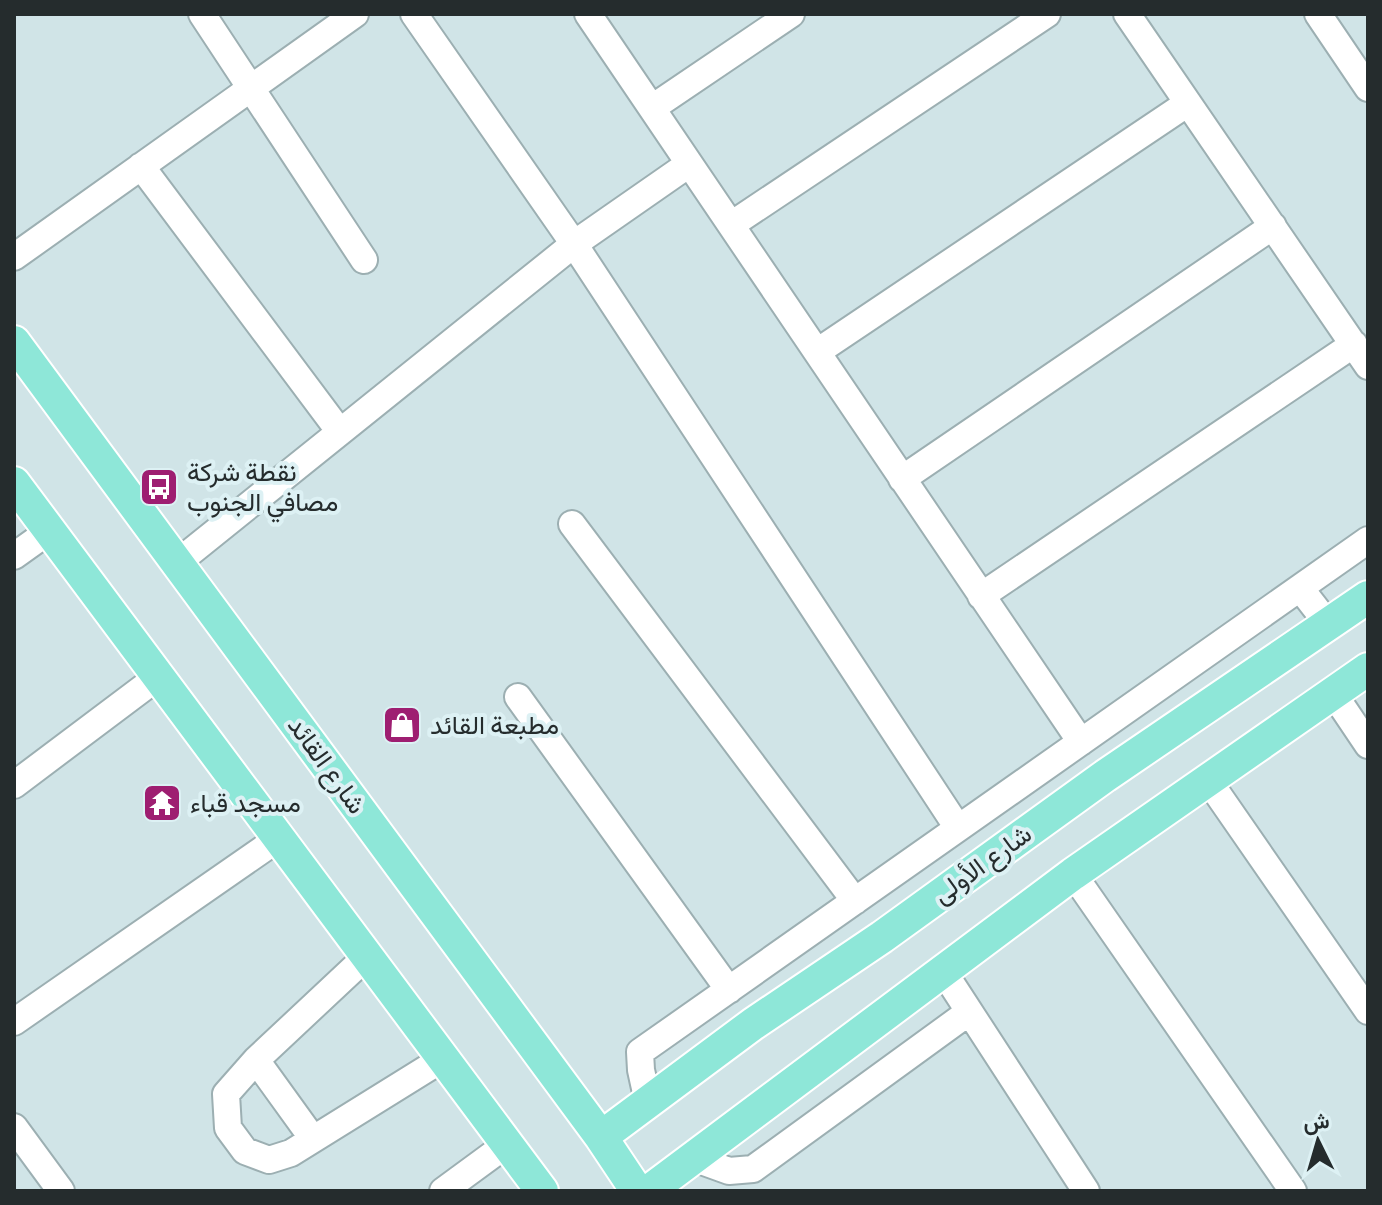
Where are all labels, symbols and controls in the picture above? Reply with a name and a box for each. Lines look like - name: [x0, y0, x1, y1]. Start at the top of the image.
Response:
- place label: نقطة شركة مصافي الجنوب: [187, 453, 338, 523]
- bus stop icon: نقطة شركة مصافي الجنوب: [138, 466, 180, 508]
- shop icon: مطبعة القائد: [381, 704, 423, 746]
- place label: مطبعة القائد: [430, 706, 559, 742]
- street label: شارع القائد: [279, 708, 375, 821]
- temple icon: مسجد قباء: [141, 782, 183, 824]
- place label: مسجد قباء: [190, 784, 301, 820]
- street label: شارع الأولى: [925, 815, 1039, 912]
- north arrow: [1278, 1101, 1358, 1181]
- text: ش: [1302, 1105, 1331, 1137]

